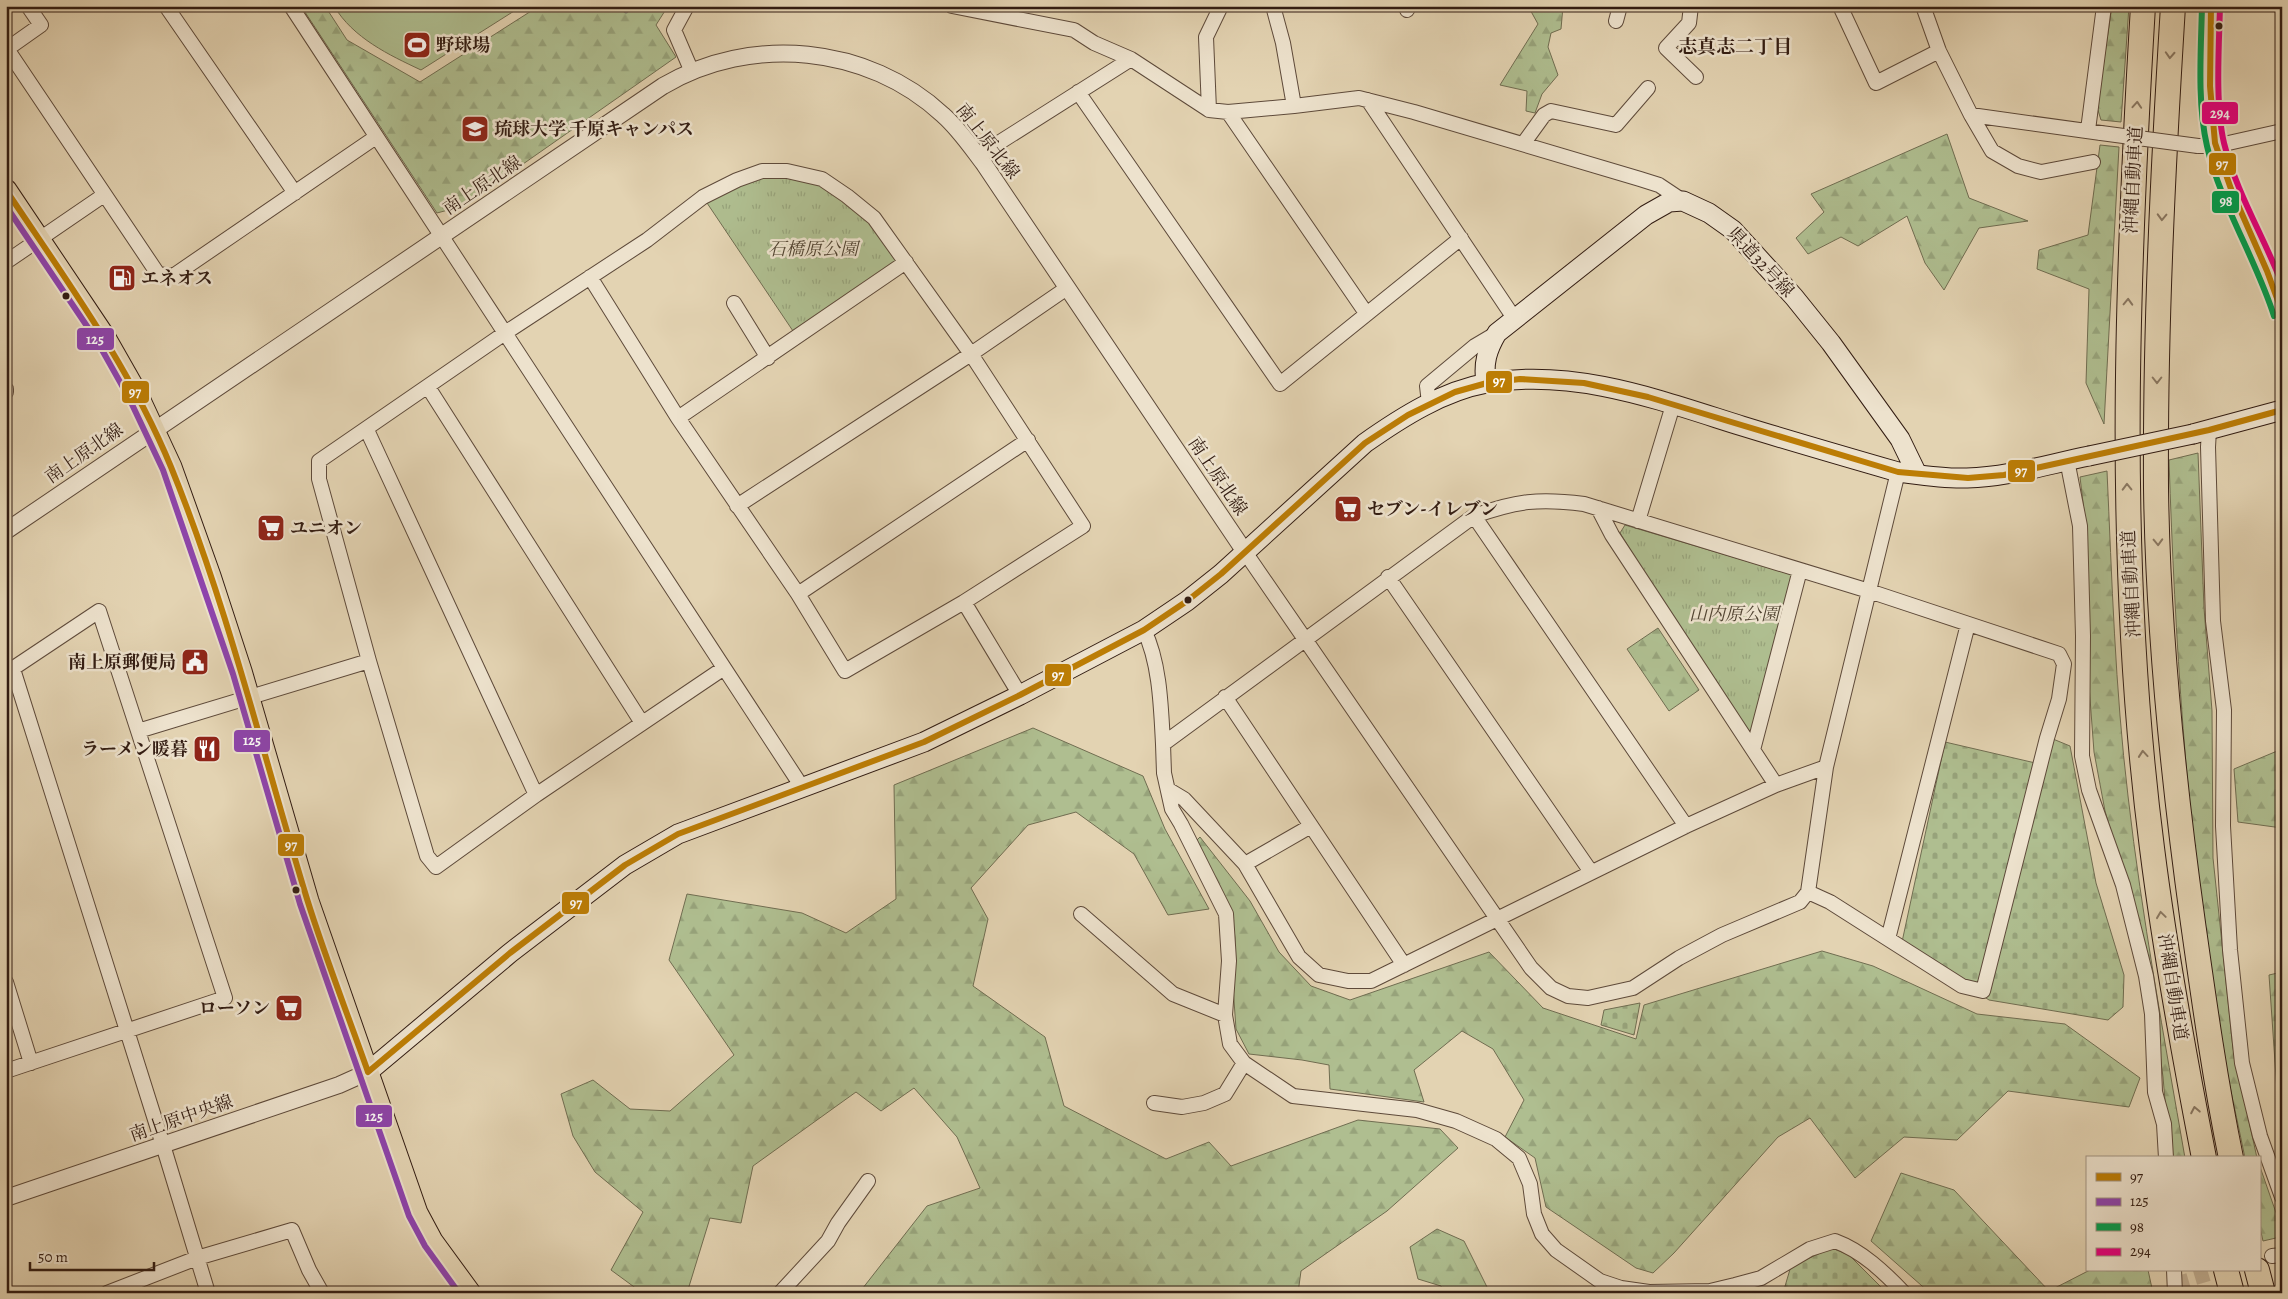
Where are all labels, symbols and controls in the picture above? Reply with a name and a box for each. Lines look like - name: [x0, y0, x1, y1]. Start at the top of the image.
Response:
- unlabelled marker: [2214, 21, 2224, 31]
- sports icon: 野球場: [402, 30, 432, 60]
- place label: 野球場: [436, 33, 490, 57]
- district label: 志真志二丁目: [1678, 34, 1792, 60]
- one-way arrow: [2164, 51, 2175, 59]
- street label: 南上原北線: [951, 98, 1025, 184]
- one-way arrow: [2131, 100, 2142, 108]
- line badge: 294: [2201, 101, 2239, 125]
- text: 294: [2210, 104, 2230, 123]
- school or university icon: 琉球大学 千原キャンパス: [460, 114, 490, 144]
- place label: 琉球大学 千原キャンパス: [494, 117, 694, 141]
- street label: 沖縄自動車道: [2118, 125, 2148, 235]
- street label: 南上原北線: [438, 150, 526, 220]
- line badge: 97: [2208, 152, 2237, 176]
- text: 97: [2216, 155, 2228, 174]
- line badge: 98: [2211, 190, 2240, 214]
- text: 98: [2219, 192, 2233, 211]
- one-way arrow: [2157, 214, 2167, 221]
- street label: 県道32号線: [1722, 222, 1800, 302]
- park label: 石橋原公園: [768, 237, 861, 261]
- fuel station icon: エネオス: [107, 263, 137, 293]
- place label: エネオス: [141, 266, 213, 290]
- unlabelled marker: [61, 291, 71, 301]
- one-way arrow: [2123, 298, 2134, 306]
- line badge: 125: [76, 327, 115, 351]
- text: 125: [86, 330, 104, 349]
- line badge: 97: [1485, 370, 1513, 394]
- text: 97: [1493, 372, 1505, 391]
- one-way arrow: [2152, 376, 2162, 384]
- line badge: 97: [121, 380, 150, 404]
- text: 97: [129, 383, 141, 402]
- street label: 南上原北線: [40, 417, 128, 489]
- street label: 南上原北線: [1183, 432, 1253, 520]
- line badge: 97: [2007, 459, 2036, 483]
- text: 97: [2015, 462, 2027, 481]
- one-way arrow: [2122, 483, 2132, 490]
- supermarket icon: セブン-イレブン: [1333, 494, 1363, 524]
- place label: セブン-イレブン: [1367, 497, 1498, 521]
- supermarket icon: ユニオン: [256, 513, 286, 543]
- place label: ユニオン: [290, 516, 362, 540]
- street label: 沖縄自動車道: [2116, 529, 2146, 639]
- one-way arrow: [2153, 538, 2164, 546]
- unlabelled marker: [1183, 595, 1193, 605]
- park label: 山内原公園: [1689, 602, 1782, 626]
- public building icon: 南上原郵便局: [180, 647, 210, 677]
- place label: 南上原郵便局: [68, 650, 176, 674]
- line badge: 97: [1044, 663, 1072, 687]
- text: 97: [1052, 666, 1064, 685]
- line badge: 125: [233, 729, 271, 753]
- text: 125: [243, 731, 261, 750]
- restaurant icon: ラーメン暖暮: [192, 734, 222, 764]
- place label: ラーメン暖暮: [81, 737, 188, 761]
- one-way arrow: [2137, 750, 2148, 758]
- line badge: 97: [277, 833, 305, 857]
- text: 97: [285, 836, 297, 855]
- unlabelled marker: [291, 885, 301, 895]
- line badge: 97: [561, 891, 590, 915]
- text: 97: [570, 894, 582, 913]
- one-way arrow: [2157, 911, 2167, 920]
- street label: 沖縄自動車道: [2153, 932, 2193, 1042]
- supermarket icon: ローソン: [274, 993, 304, 1023]
- place label: ローソン: [199, 996, 270, 1020]
- street label: 南上原中央線: [126, 1089, 236, 1147]
- line badge: 125: [355, 1104, 393, 1128]
- one-way arrow: [2190, 1105, 2200, 1114]
- text: 125: [365, 1107, 383, 1126]
- legend: [2086, 1156, 2260, 1272]
- text: 97: [2130, 1167, 2144, 1187]
- text: 125: [2130, 1191, 2149, 1211]
- text: 98: [2130, 1217, 2144, 1237]
- scale bar: [30, 1239, 154, 1271]
- text: 294: [2130, 1241, 2151, 1261]
- text: 50 m: [38, 1247, 68, 1267]

